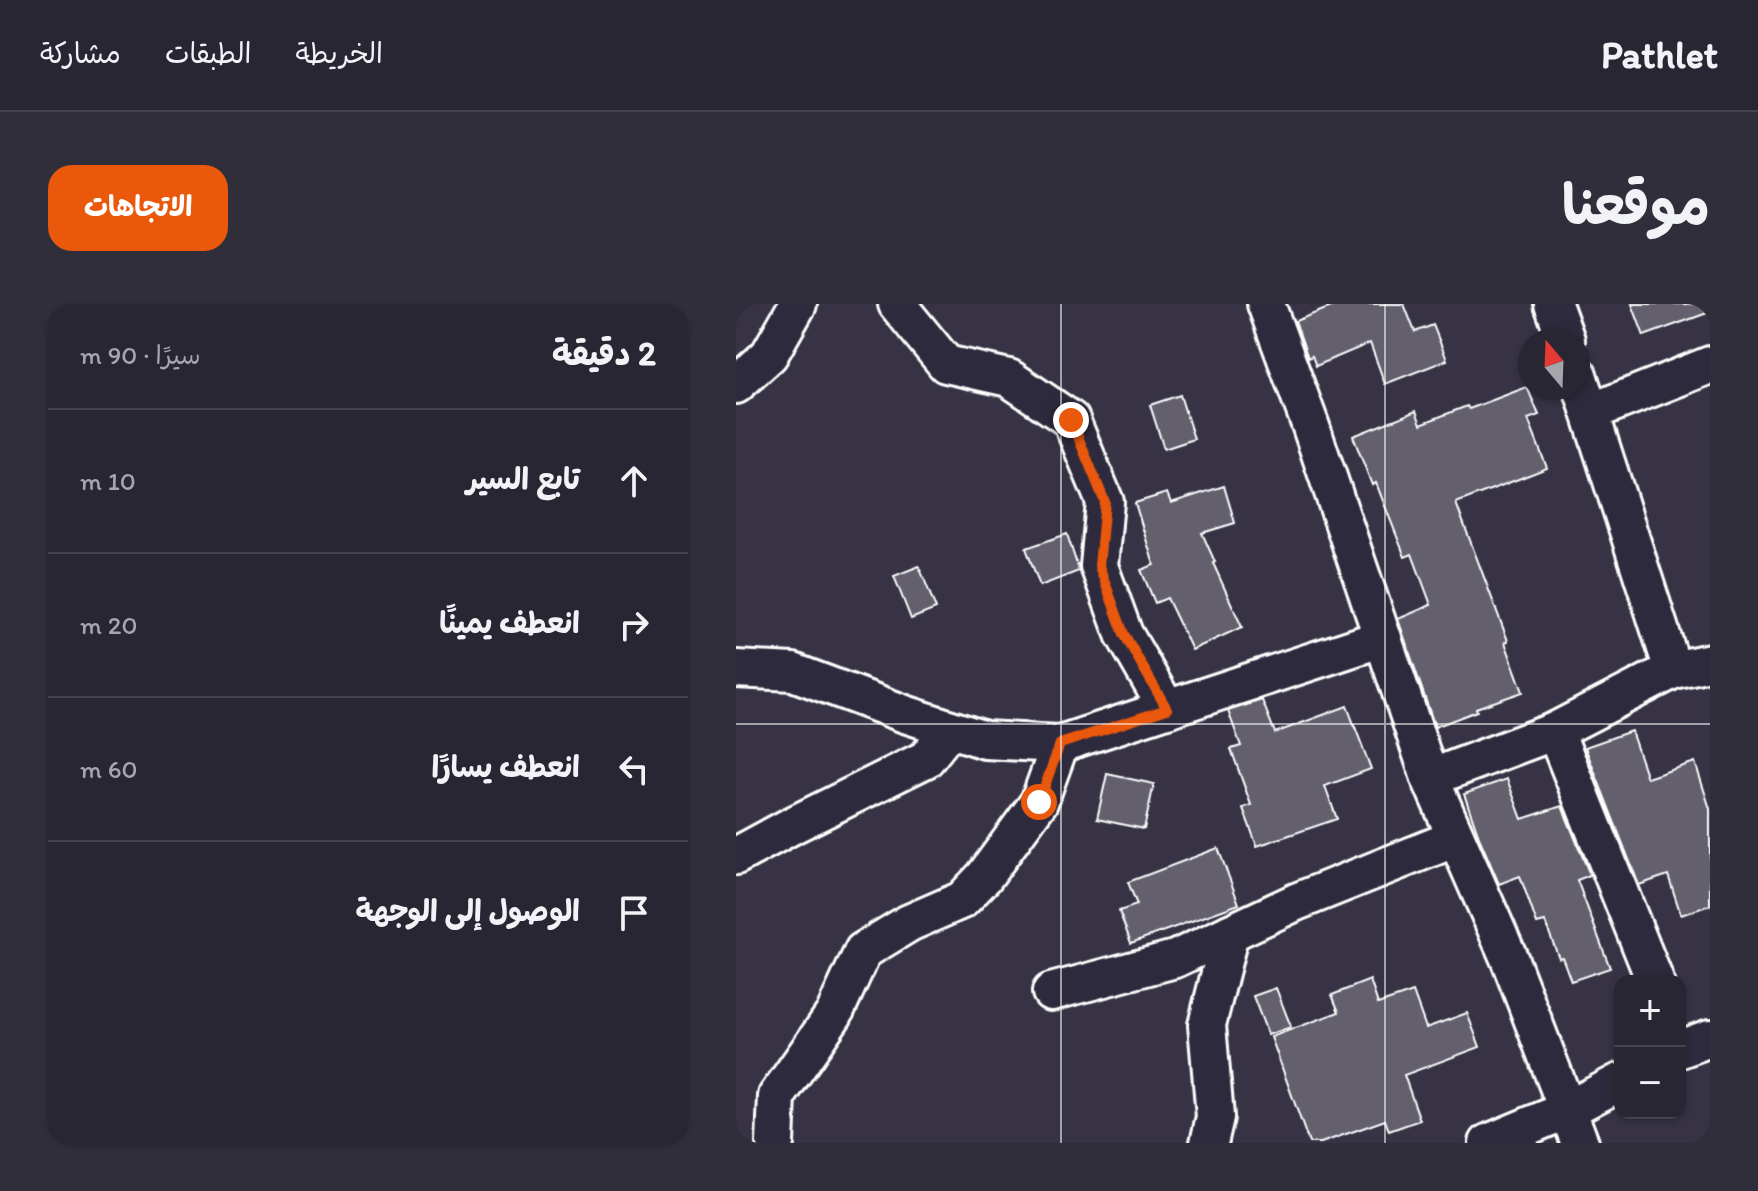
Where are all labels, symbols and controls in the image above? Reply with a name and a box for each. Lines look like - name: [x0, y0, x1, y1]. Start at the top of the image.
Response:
- text: Pathlet: [1601, 32, 1718, 78]
- text: مشاركة: [40, 36, 121, 70]
- text: الطبقات: [165, 36, 251, 70]
- text: الخريطة: [295, 36, 383, 70]
- button: الاتجاهات: [48, 165, 228, 251]
- text: موقعنا: [1562, 171, 1710, 238]
- north arrow: [1518, 328, 1590, 400]
- text: 2 دقيقة: [552, 333, 656, 374]
- text: سيرًا · 90 m: [80, 339, 201, 371]
- route end: [1053, 402, 1089, 438]
- icon: ahead: [612, 459, 656, 503]
- text: تابع السير: [466, 460, 580, 497]
- text: 10 m: [80, 465, 136, 497]
- icon: right: [612, 603, 656, 647]
- text: انعطف يمينًا: [439, 604, 580, 641]
- text: 20 m: [80, 609, 137, 641]
- icon: left: [612, 747, 656, 791]
- text: انعطف يسارًا: [431, 748, 580, 785]
- text: 60 m: [80, 753, 138, 785]
- route start: [1021, 784, 1057, 820]
- icon: arrive: [612, 891, 656, 935]
- text: الوصول إلى الوجهة: [356, 892, 580, 929]
- map controls: [1614, 975, 1686, 1119]
- button: +: [1614, 975, 1686, 1047]
- button: −: [1614, 1047, 1686, 1119]

